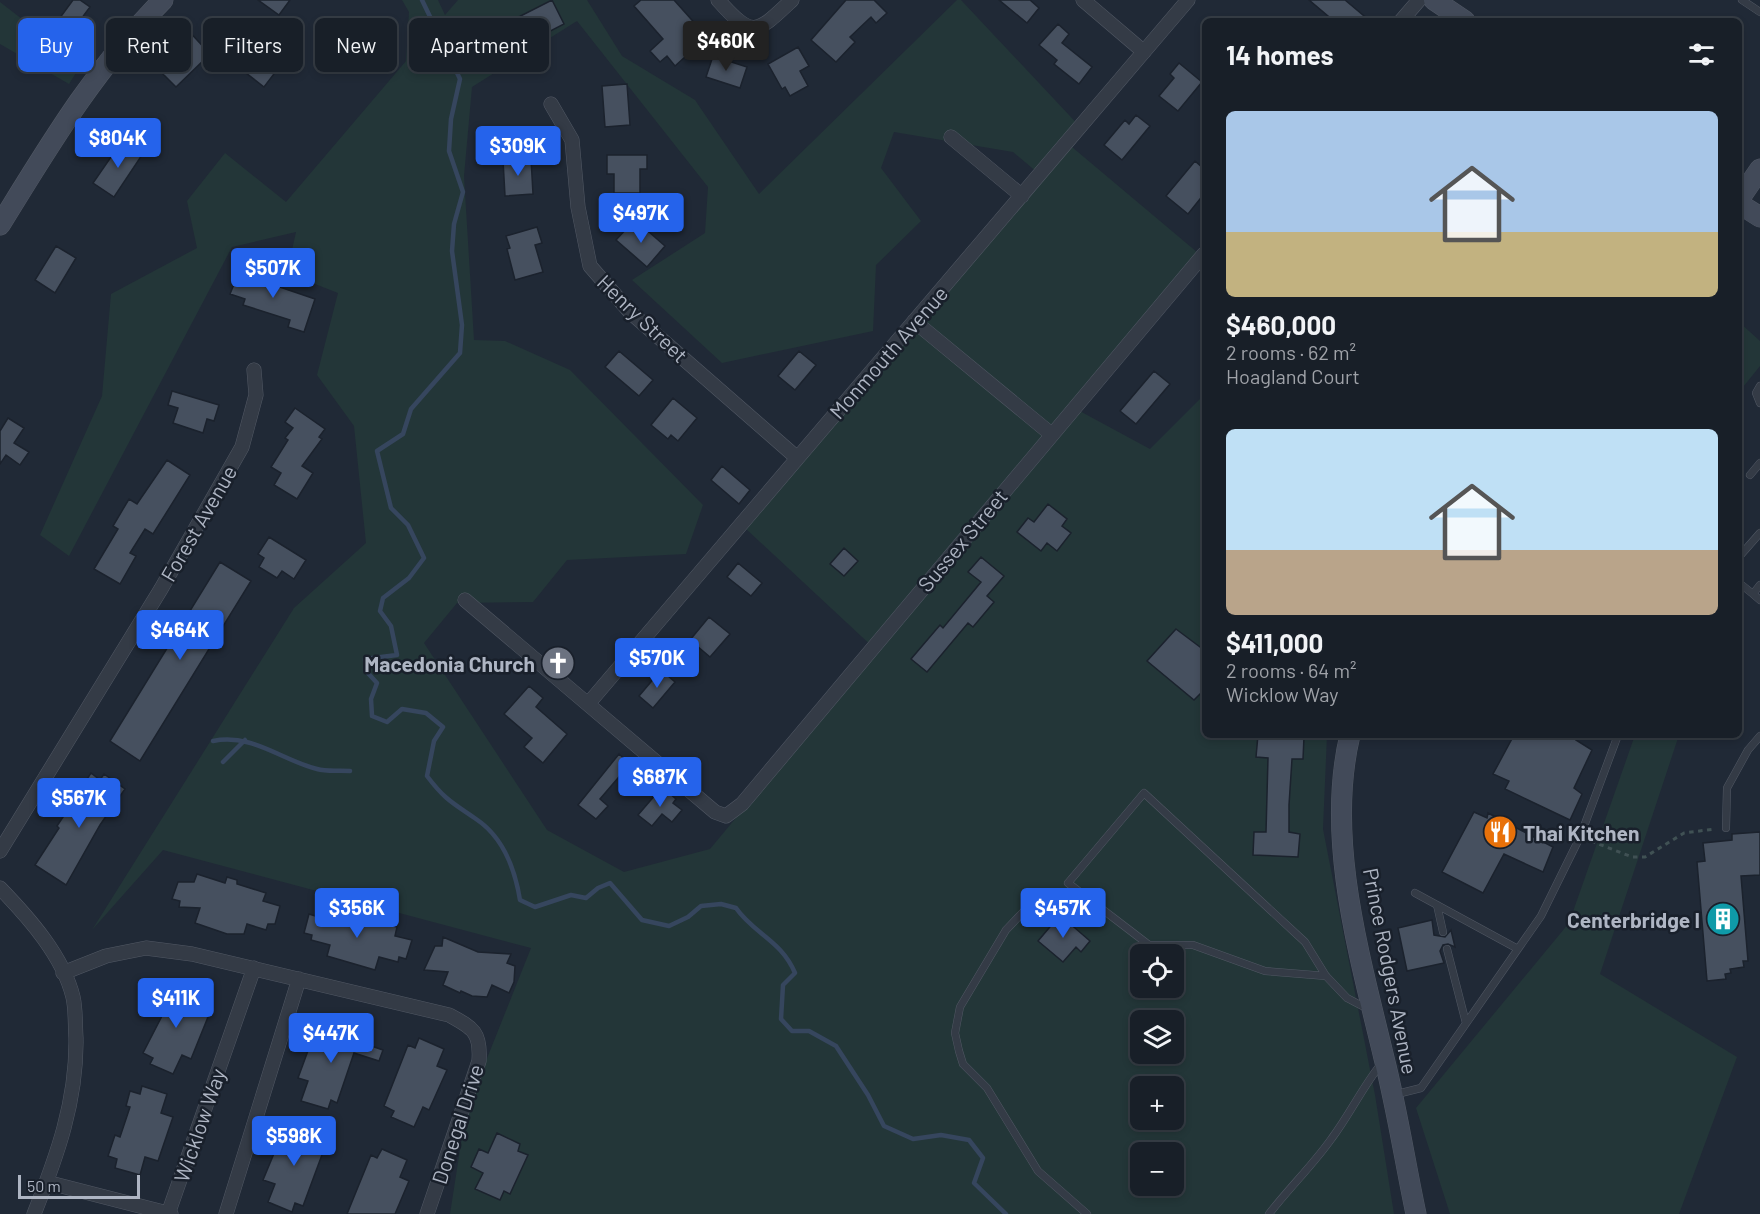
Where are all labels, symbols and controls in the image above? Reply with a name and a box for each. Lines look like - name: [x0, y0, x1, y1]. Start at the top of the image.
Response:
- chip: Buy: [18, 18, 94, 72]
- chip: Rent: [106, 18, 191, 72]
- chip: Filters: [203, 18, 303, 72]
- chip: New: [315, 18, 397, 72]
- chip: Apartment: [409, 18, 549, 72]
- pin: $460K: [684, 21, 768, 72]
- text: $460K: [697, 28, 755, 52]
- icon: filters: [1685, 38, 1718, 71]
- text: 14 homes: [1226, 39, 1333, 70]
- pin: $804K: [76, 118, 160, 169]
- text: $804K: [89, 125, 147, 149]
- pin: $309K: [476, 126, 560, 177]
- text: $309K: [490, 133, 546, 157]
- icon: home: [1418, 150, 1526, 258]
- pin: $497K: [599, 193, 683, 244]
- text: $497K: [613, 200, 669, 224]
- pin: $507K: [231, 248, 315, 299]
- text: $507K: [245, 255, 301, 279]
- street label: Henry Street: [593, 269, 693, 367]
- street label: Monmouth Avenue: [824, 281, 952, 423]
- text: $460,000: [1226, 309, 1336, 340]
- text: 2 rooms · 62 m²: [1226, 340, 1356, 364]
- text: Hoagland Court: [1226, 364, 1360, 388]
- street label: Forest Avenue: [155, 461, 241, 585]
- icon: home: [1418, 468, 1526, 576]
- street label: Sussex Street: [912, 484, 1012, 596]
- pin: $464K: [138, 610, 222, 661]
- text: $464K: [151, 617, 209, 641]
- text: $411,000: [1226, 627, 1323, 658]
- pin: $570K: [615, 638, 699, 689]
- church icon: Macedonia Church: [540, 645, 576, 681]
- text: $570K: [629, 645, 685, 669]
- place label: Macedonia Church: [364, 651, 535, 676]
- text: 2 rooms · 64 m²: [1226, 658, 1356, 682]
- text: Wicklow Way: [1226, 682, 1339, 706]
- pin: $687K: [618, 757, 702, 808]
- text: $687K: [632, 764, 688, 788]
- pin: $567K: [37, 778, 121, 829]
- text: $567K: [51, 785, 107, 809]
- restaurant icon: Thai Kitchen: [1482, 814, 1518, 850]
- place label: Thai Kitchen: [1523, 820, 1639, 845]
- street label: Prince Rodgers Avenue: [1359, 866, 1423, 1076]
- pin: $356K: [315, 888, 399, 939]
- pin: $457K: [1021, 888, 1105, 939]
- text: $356K: [329, 895, 385, 919]
- text: $457K: [1035, 895, 1091, 919]
- building icon: Centerbridge I: [1705, 901, 1741, 937]
- place label: Centerbridge I: [1567, 907, 1700, 932]
- map controls: [1130, 944, 1184, 1196]
- button: locate: [1130, 944, 1184, 998]
- pin: $411K: [134, 978, 218, 1029]
- text: $411K: [152, 985, 200, 1009]
- button: layers: [1130, 1010, 1184, 1064]
- pin: $447K: [289, 1013, 373, 1064]
- text: $447K: [303, 1020, 359, 1044]
- street label: Donegal Drive: [426, 1061, 488, 1187]
- street label: Wicklow Way: [168, 1065, 230, 1185]
- button: +: [1130, 1076, 1184, 1130]
- pin: $598K: [252, 1116, 336, 1167]
- text: $598K: [266, 1123, 322, 1147]
- button: −: [1130, 1142, 1184, 1196]
- scale bar: [18, 1172, 140, 1200]
- text: 50 m: [27, 1176, 61, 1195]

